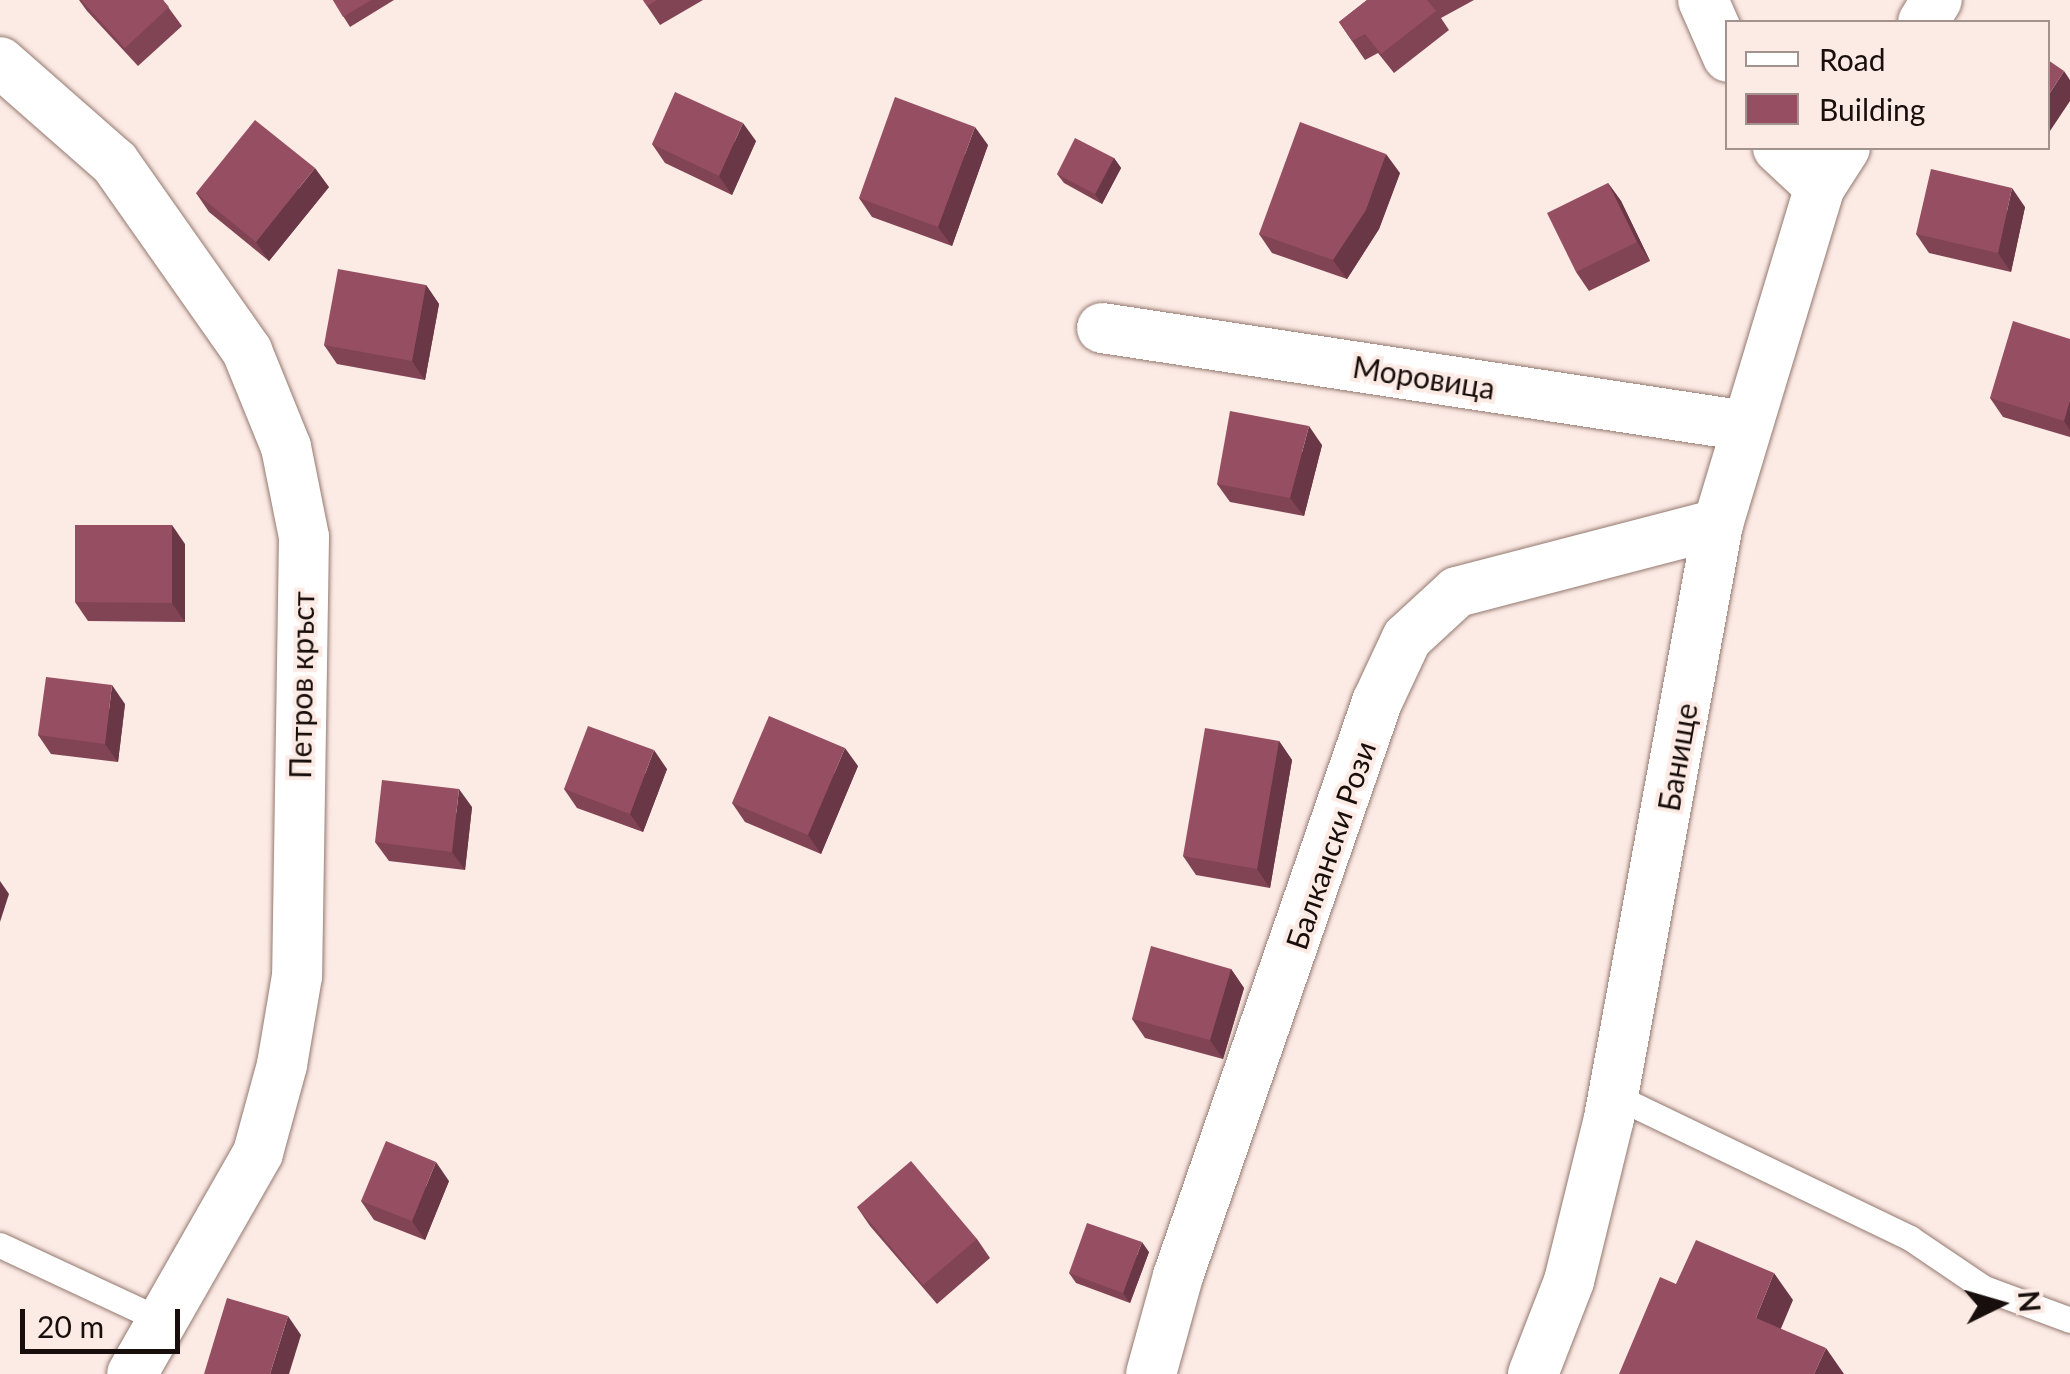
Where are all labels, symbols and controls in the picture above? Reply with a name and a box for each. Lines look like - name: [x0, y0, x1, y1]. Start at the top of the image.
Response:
- legend: [1725, 20, 2050, 150]
- text: Road: [1819, 41, 1886, 77]
- text: Building: [1819, 91, 1925, 127]
- street label: Моровица: [1350, 348, 1498, 406]
- street label: Петров кръст: [281, 591, 321, 779]
- street label: Банище: [1650, 700, 1704, 814]
- street label: Балкански Рози: [1278, 736, 1382, 954]
- north arrow: [1950, 1254, 2050, 1354]
- scale bar: [25, 1289, 185, 1351]
- text: N: [2012, 1289, 2048, 1314]
- text: 20 m: [37, 1308, 104, 1344]

